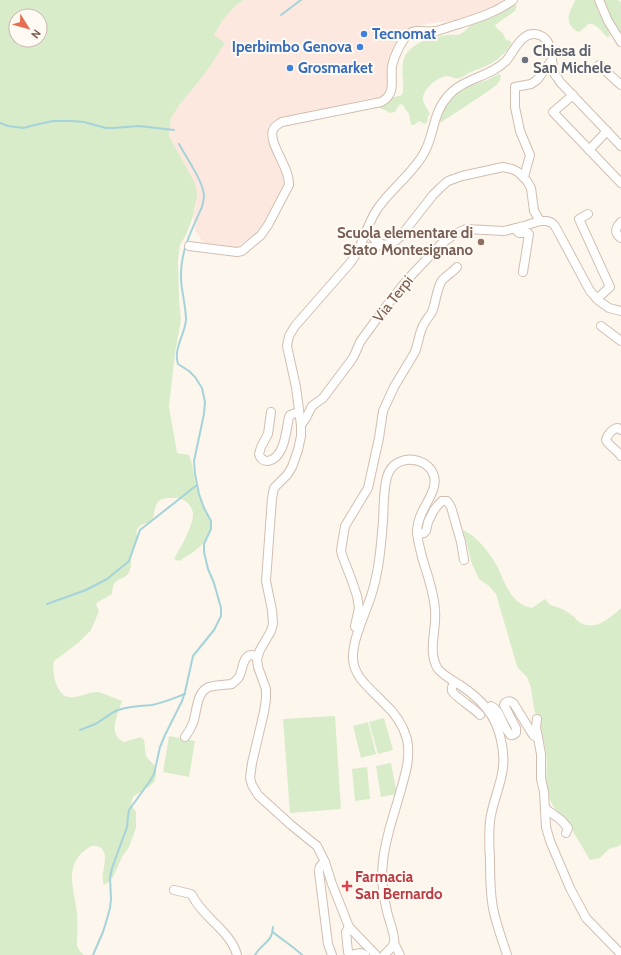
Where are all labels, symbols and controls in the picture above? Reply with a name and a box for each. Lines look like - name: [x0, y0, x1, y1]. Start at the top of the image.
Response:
- north arrow: [8, 8, 48, 48]
- place label: Tecnomat: [372, 25, 436, 43]
- text: N: [28, 27, 44, 41]
- marker: Tecnomat: [359, 29, 369, 39]
- place label: Iperbimbo Genova: [232, 38, 353, 56]
- marker: Iperbimbo Genova: [355, 42, 365, 52]
- place label: Chiesa di San Michele: [533, 42, 611, 77]
- marker: Chiesa di San Michele: [520, 55, 530, 65]
- place label: Grosmarket: [298, 59, 373, 77]
- marker: Grosmarket: [285, 63, 295, 73]
- place label: Scuola elementare di Stato Montesignano: [337, 224, 473, 259]
- marker: Scuola elementare di Stato Montesignano: [476, 237, 486, 247]
- street label: Via Terpi: [369, 272, 417, 326]
- place label: Farmacia San Bernardo: [355, 868, 443, 903]
- marker: Farmacia San Bernardo: [342, 881, 352, 891]

